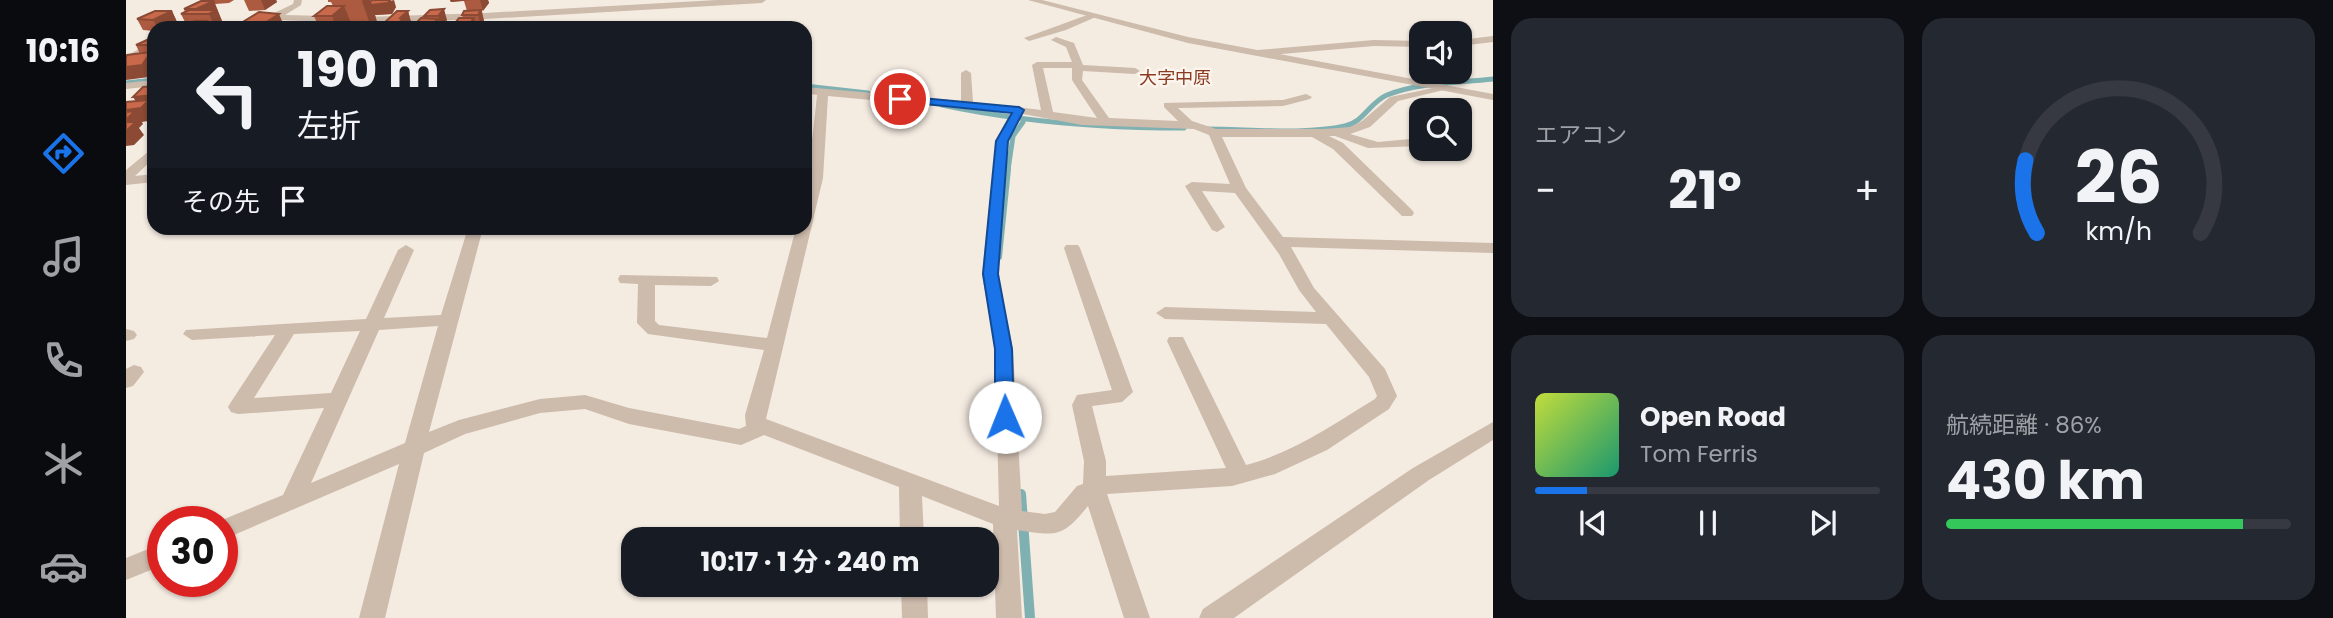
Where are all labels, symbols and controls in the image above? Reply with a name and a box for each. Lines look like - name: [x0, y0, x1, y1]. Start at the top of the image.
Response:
- map controls: [1409, 21, 1472, 161]
- button: sound: [1409, 21, 1472, 84]
- text: 10:16: [26, 28, 100, 73]
- text: 190 m: [297, 36, 440, 104]
- icon: left: [182, 49, 273, 140]
- district label: 大字中原: [1139, 65, 1211, 90]
- pin: [870, 69, 930, 129]
- icon: arrive: [881, 80, 919, 118]
- button: search: [1409, 98, 1472, 161]
- text: 左折: [297, 103, 361, 148]
- text: エアコン: [1535, 119, 1627, 151]
- text: 26: [2075, 128, 2162, 229]
- icon: directions: [39, 129, 88, 178]
- text: 21°: [1668, 154, 1742, 227]
- text: −: [1535, 164, 1556, 217]
- text: +: [1854, 164, 1880, 217]
- icon: arrive: [274, 182, 312, 220]
- text: その先: [182, 184, 260, 220]
- text: km/h: [2085, 214, 2152, 249]
- icon: music: [39, 232, 88, 281]
- icon: phone: [39, 336, 88, 385]
- position arrow: [968, 380, 1042, 454]
- text: Open Road: [1640, 399, 1786, 435]
- text: 航続距離 · 86%: [1946, 409, 2102, 441]
- text: Tom Ferris: [1640, 438, 1758, 470]
- icon: climate: [39, 439, 88, 488]
- text: 430 km: [1946, 444, 2145, 517]
- icon: previous: [1574, 504, 1612, 542]
- icon: pause: [1689, 504, 1727, 542]
- icon: next: [1804, 504, 1842, 542]
- speed limit sign: 30: [147, 506, 238, 597]
- icon: car: [39, 542, 88, 591]
- text: 10:17 · 1 分 · 240 m: [700, 544, 920, 580]

